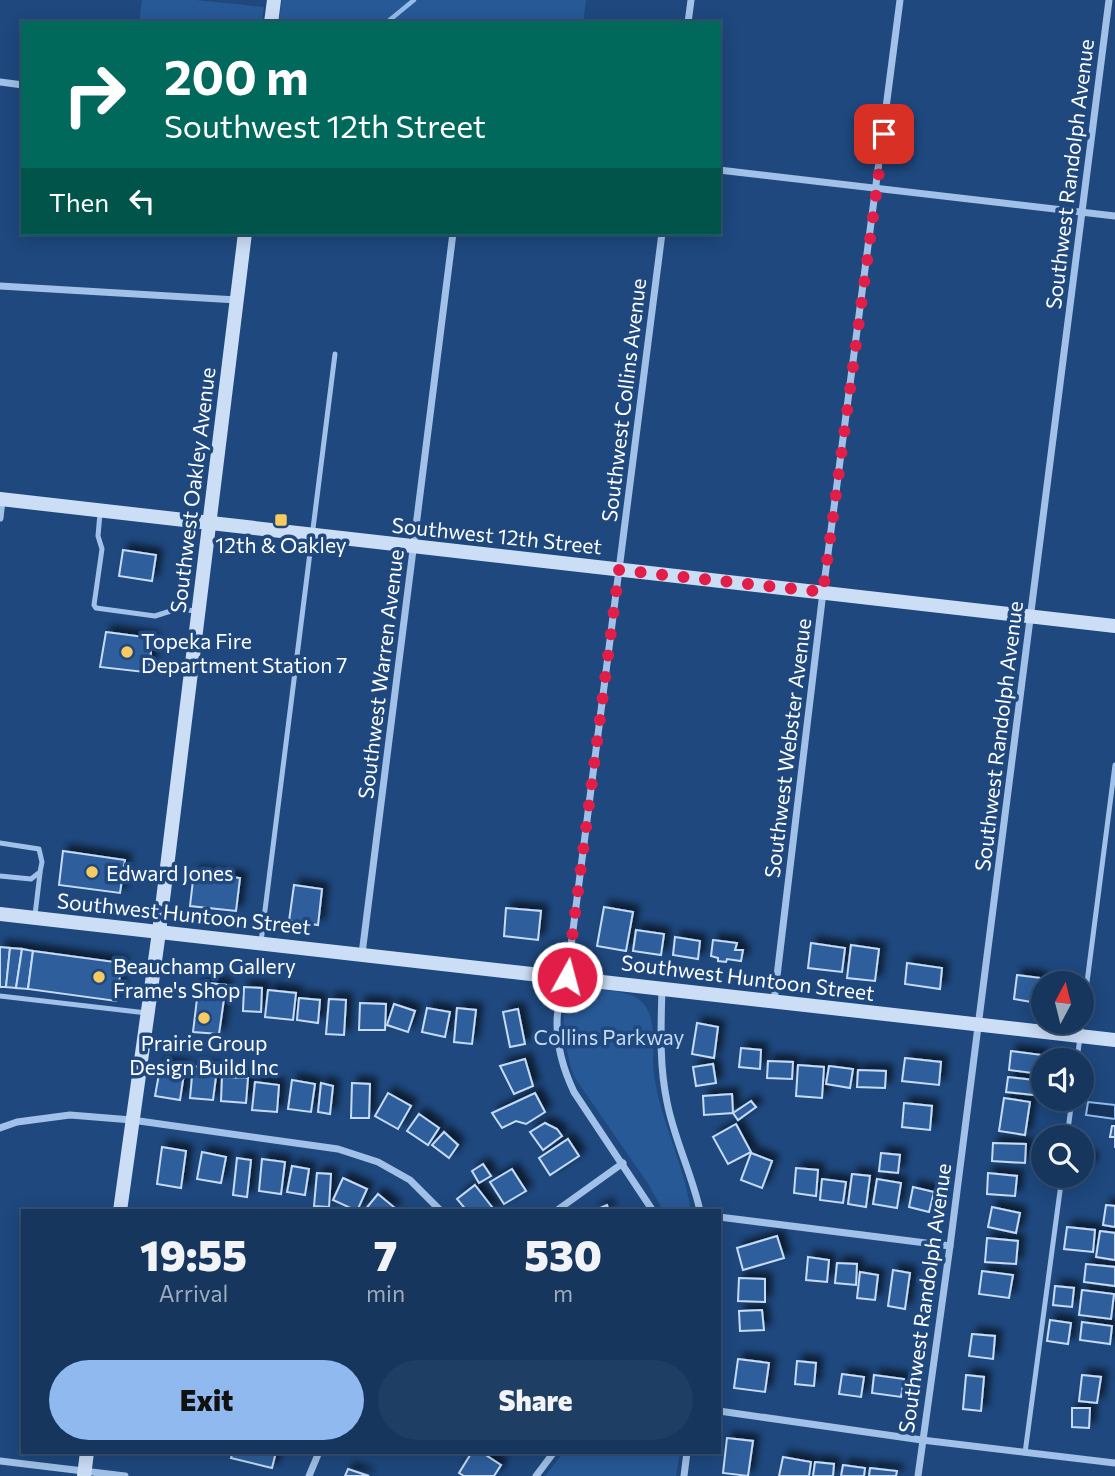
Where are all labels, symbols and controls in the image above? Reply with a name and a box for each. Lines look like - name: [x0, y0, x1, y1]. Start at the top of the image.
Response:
- street label: Southwest Randolph Avenue: [1040, 37, 1098, 311]
- text: 200 m: [164, 45, 309, 105]
- icon: right: [49, 49, 140, 140]
- pin: [854, 104, 914, 164]
- text: Southwest 12th Street: [164, 105, 486, 145]
- icon: arrive: [865, 115, 903, 153]
- icon: left: [123, 182, 161, 220]
- text: Then: [49, 186, 109, 217]
- street label: Southwest Collins Avenue: [596, 277, 650, 523]
- street label: Southwest Oakley Avenue: [165, 366, 219, 614]
- marker: 12th & Oakley: [273, 512, 289, 528]
- street label: Southwest 12th Street: [391, 512, 603, 558]
- place label: 12th & Oakley: [215, 532, 347, 557]
- street label: Southwest Warren Avenue: [352, 548, 408, 800]
- street label: Southwest Randolph Avenue: [969, 599, 1027, 873]
- street label: Southwest Webster Avenue: [759, 617, 815, 879]
- place label: Topeka Fire Department Station 7: [141, 628, 347, 677]
- marker: Topeka Fire Department Station 7: [119, 644, 135, 660]
- place label: Edward Jones: [106, 860, 234, 885]
- marker: Edward Jones: [84, 864, 100, 880]
- street label: Southwest Huntoon Street: [56, 887, 312, 939]
- position arrow: [530, 940, 604, 1014]
- street label: Southwest Huntoon Street: [620, 949, 876, 1005]
- place label: Beauchamp Gallery Frame's Shop: [113, 953, 296, 1002]
- marker: Beauchamp Gallery Frame's Shop: [91, 969, 107, 985]
- north arrow: [1031, 971, 1094, 1034]
- map controls: [1031, 971, 1094, 1188]
- marker: Prairie Group Design Build Inc: [196, 1010, 212, 1026]
- park label: Collins Parkway: [534, 1024, 685, 1049]
- place label: Prairie Group Design Build Inc: [129, 1030, 279, 1079]
- button: sound: [1031, 1048, 1094, 1111]
- button: search: [1031, 1125, 1094, 1188]
- street label: Southwest Randolph Avenue: [893, 1161, 955, 1435]
- text: 19:55: [140, 1228, 247, 1280]
- text: 7: [374, 1228, 397, 1280]
- text: 530: [524, 1228, 602, 1280]
- text: Arrival: [159, 1279, 228, 1307]
- text: min: [366, 1279, 405, 1307]
- text: m: [553, 1279, 573, 1307]
- button: Exit: [49, 1360, 364, 1440]
- button: Share: [378, 1360, 693, 1440]

